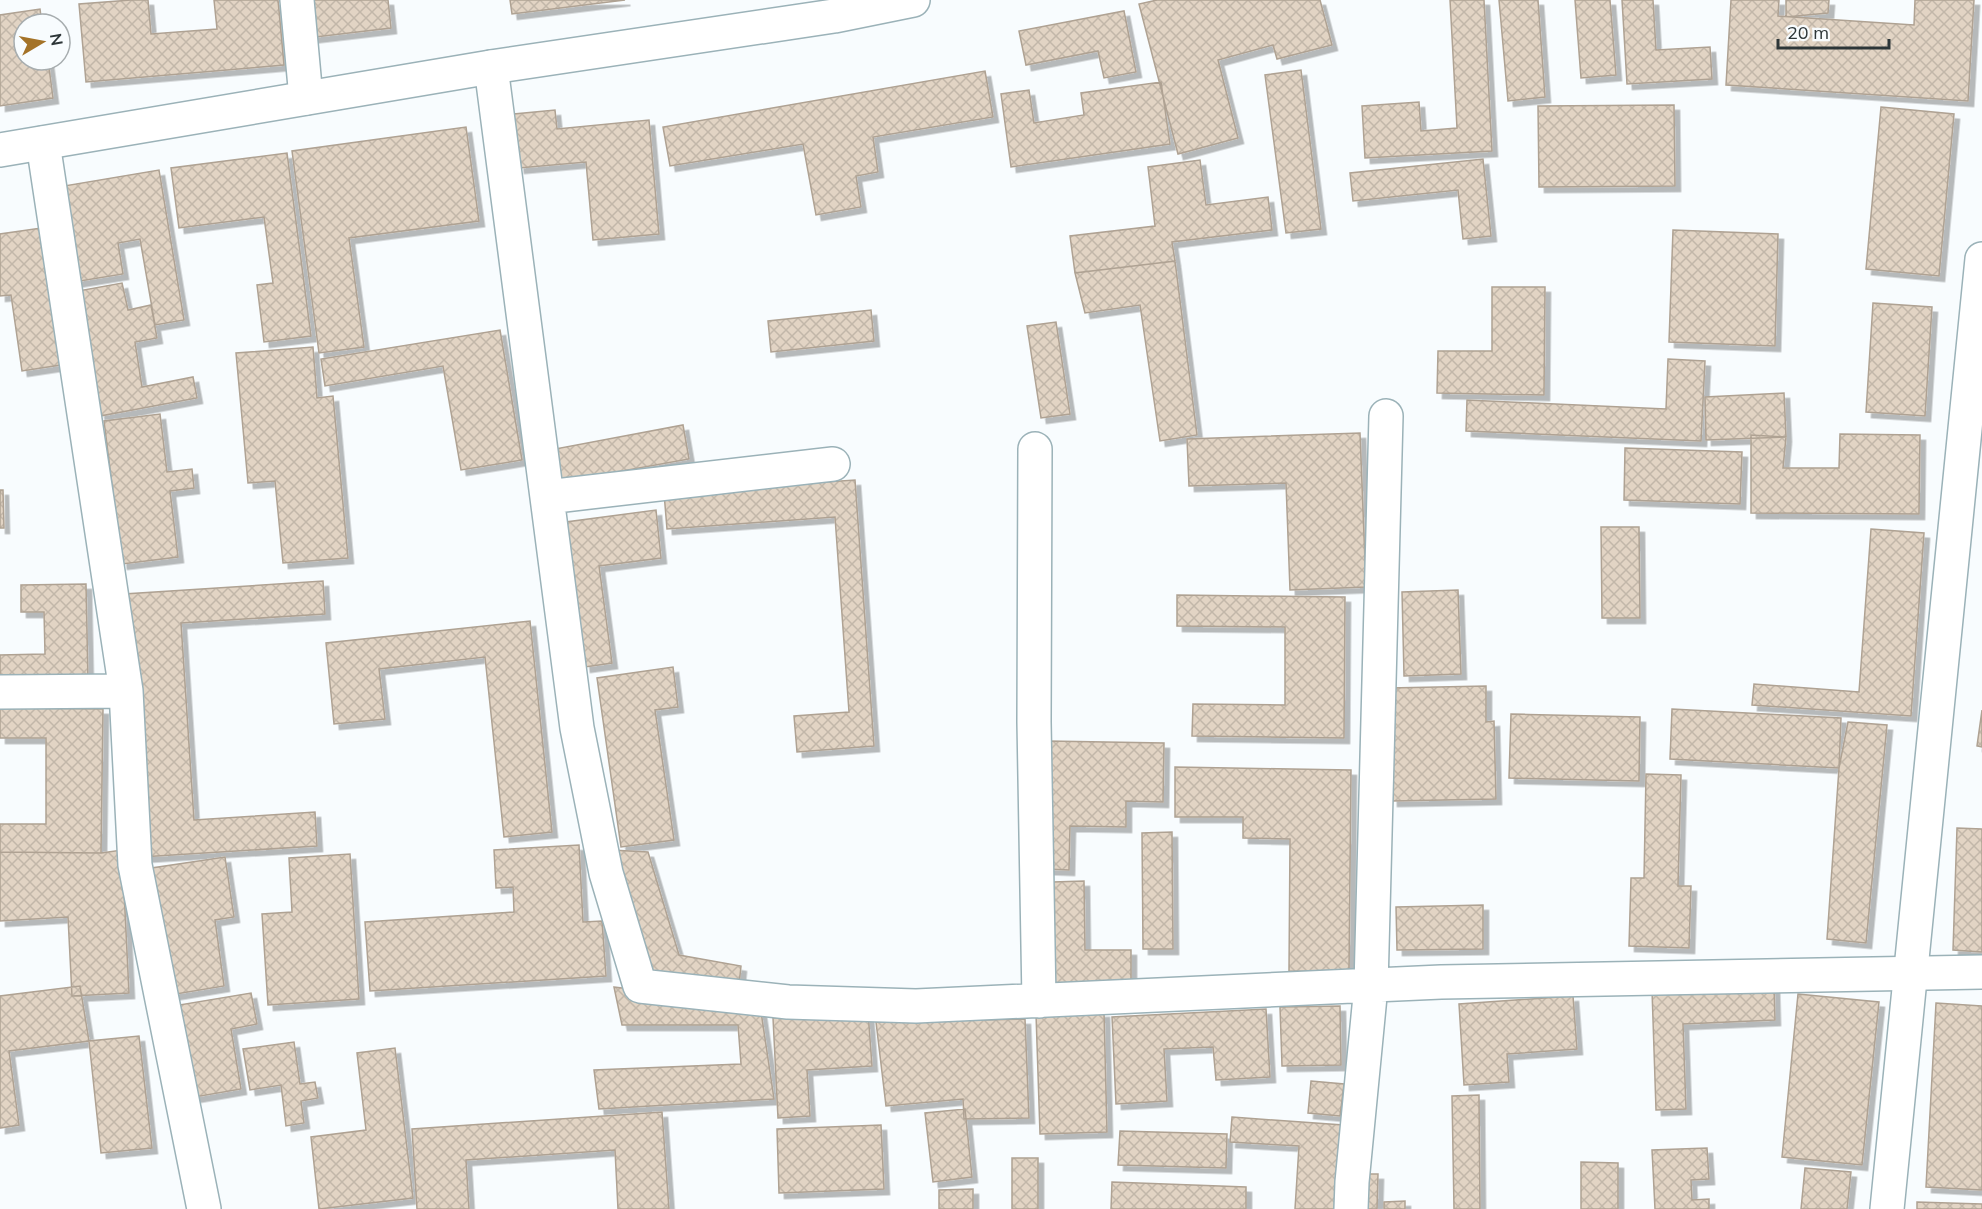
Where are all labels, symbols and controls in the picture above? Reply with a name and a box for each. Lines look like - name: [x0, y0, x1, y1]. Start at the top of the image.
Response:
- north arrow: [12, 12, 72, 72]
- scale bar: [1778, 12, 1889, 50]
- text: 20 m: [1787, 21, 1829, 44]
- text: N: [46, 32, 68, 47]

